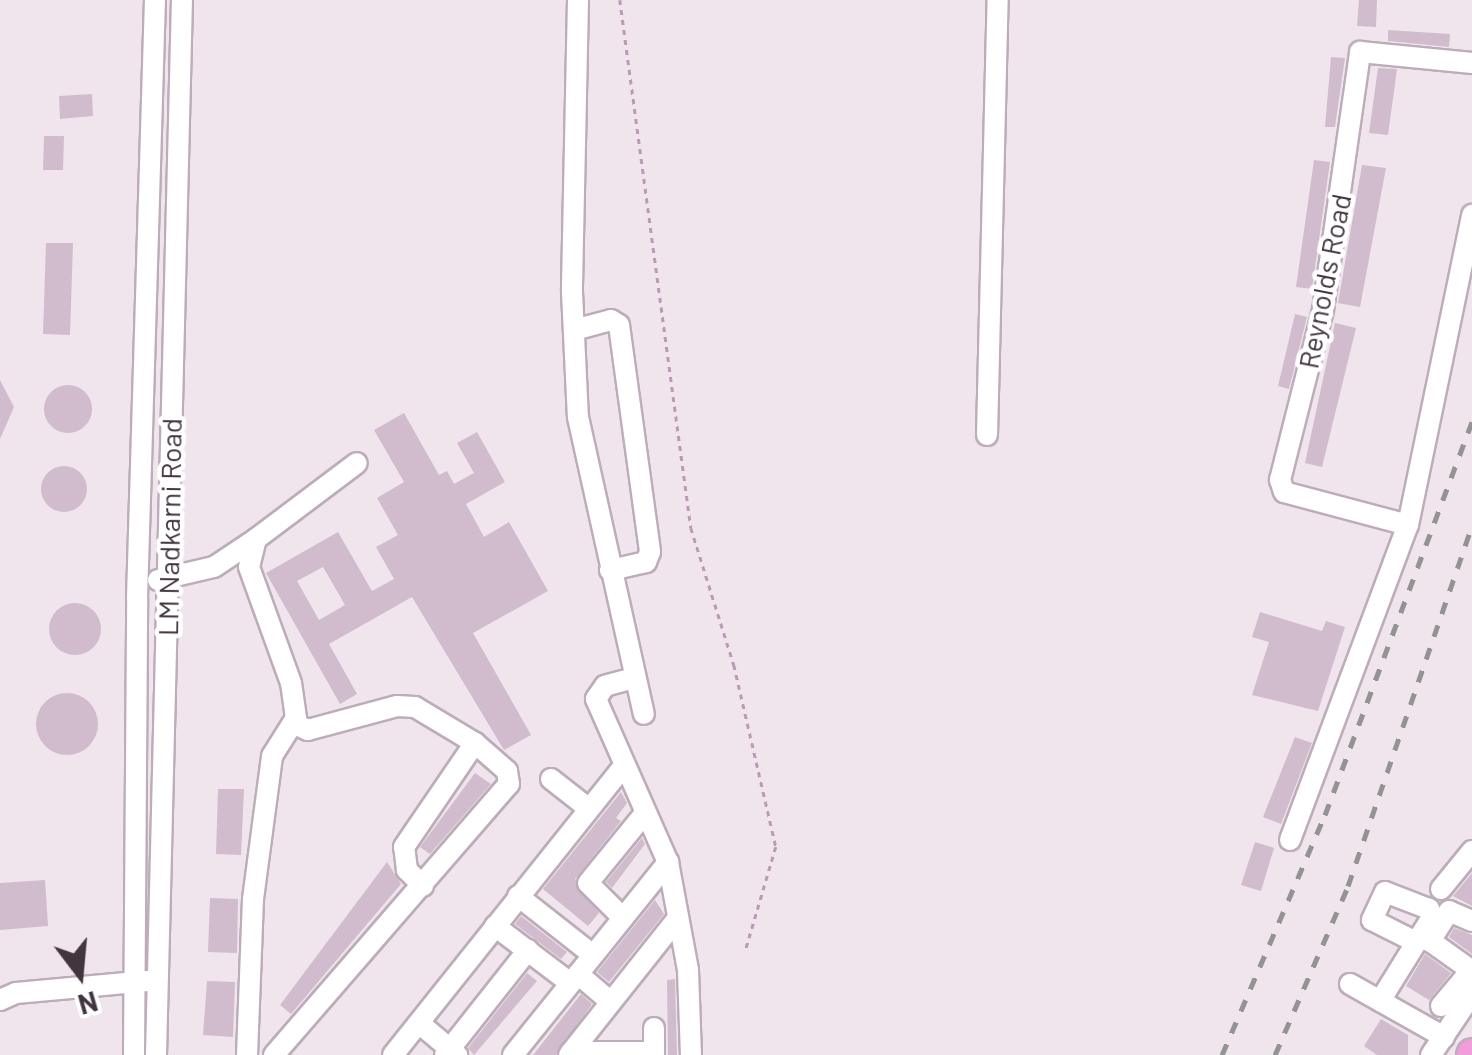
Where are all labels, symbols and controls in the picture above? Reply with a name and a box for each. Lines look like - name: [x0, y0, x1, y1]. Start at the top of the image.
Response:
- street label: Reynolds Road: [1291, 191, 1357, 371]
- street label: LM Nadkarni Road: [150, 418, 188, 636]
- north arrow: [30, 925, 130, 1025]
- text: N: [75, 985, 102, 1023]

